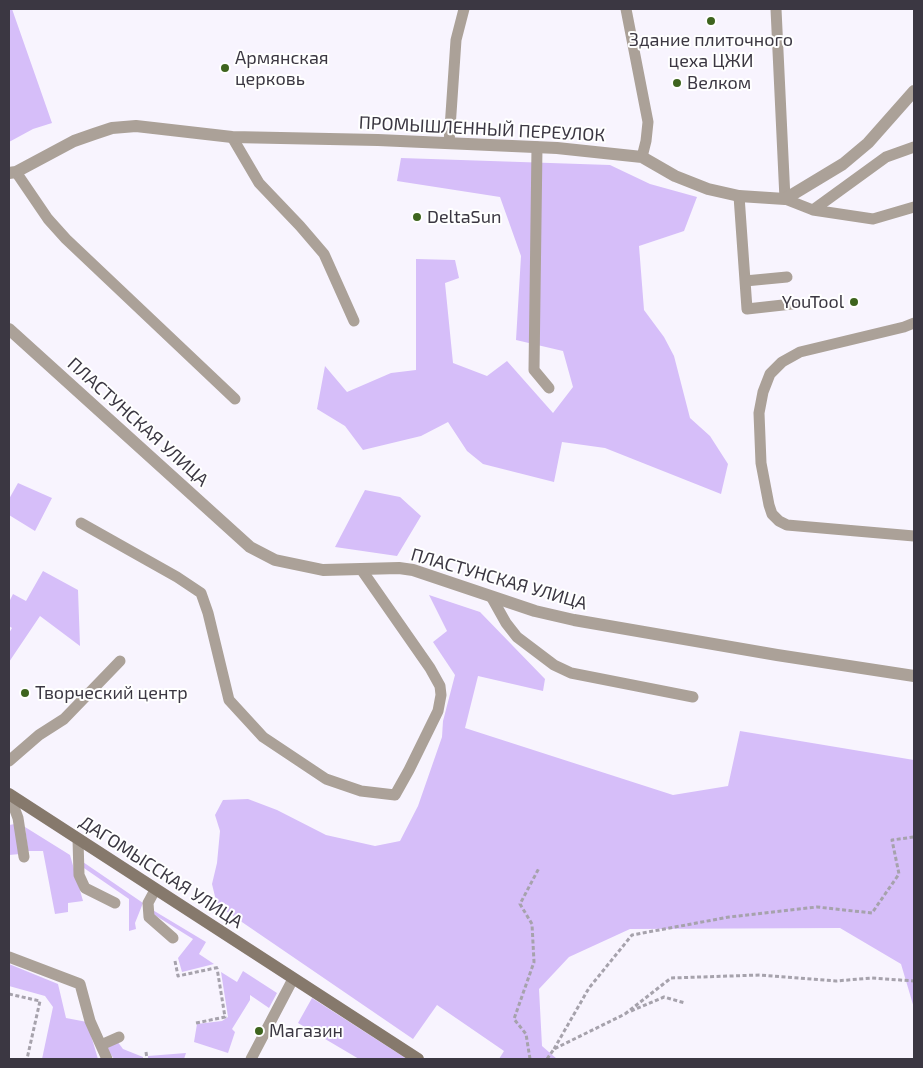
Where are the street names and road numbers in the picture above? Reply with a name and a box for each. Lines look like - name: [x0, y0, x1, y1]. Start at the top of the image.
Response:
- street label: ПРОМЫШЛЕННЫЙ ПЕРЕУЛОК: [358, 112, 606, 146]
- street label: ПЛАСТУНСКАЯ УЛИЦА: [63, 353, 213, 491]
- street label: ПЛАСТУНСКАЯ УЛИЦА: [408, 544, 590, 614]
- street label: ДАГОМЫССКАЯ УЛИЦА: [75, 811, 247, 933]

